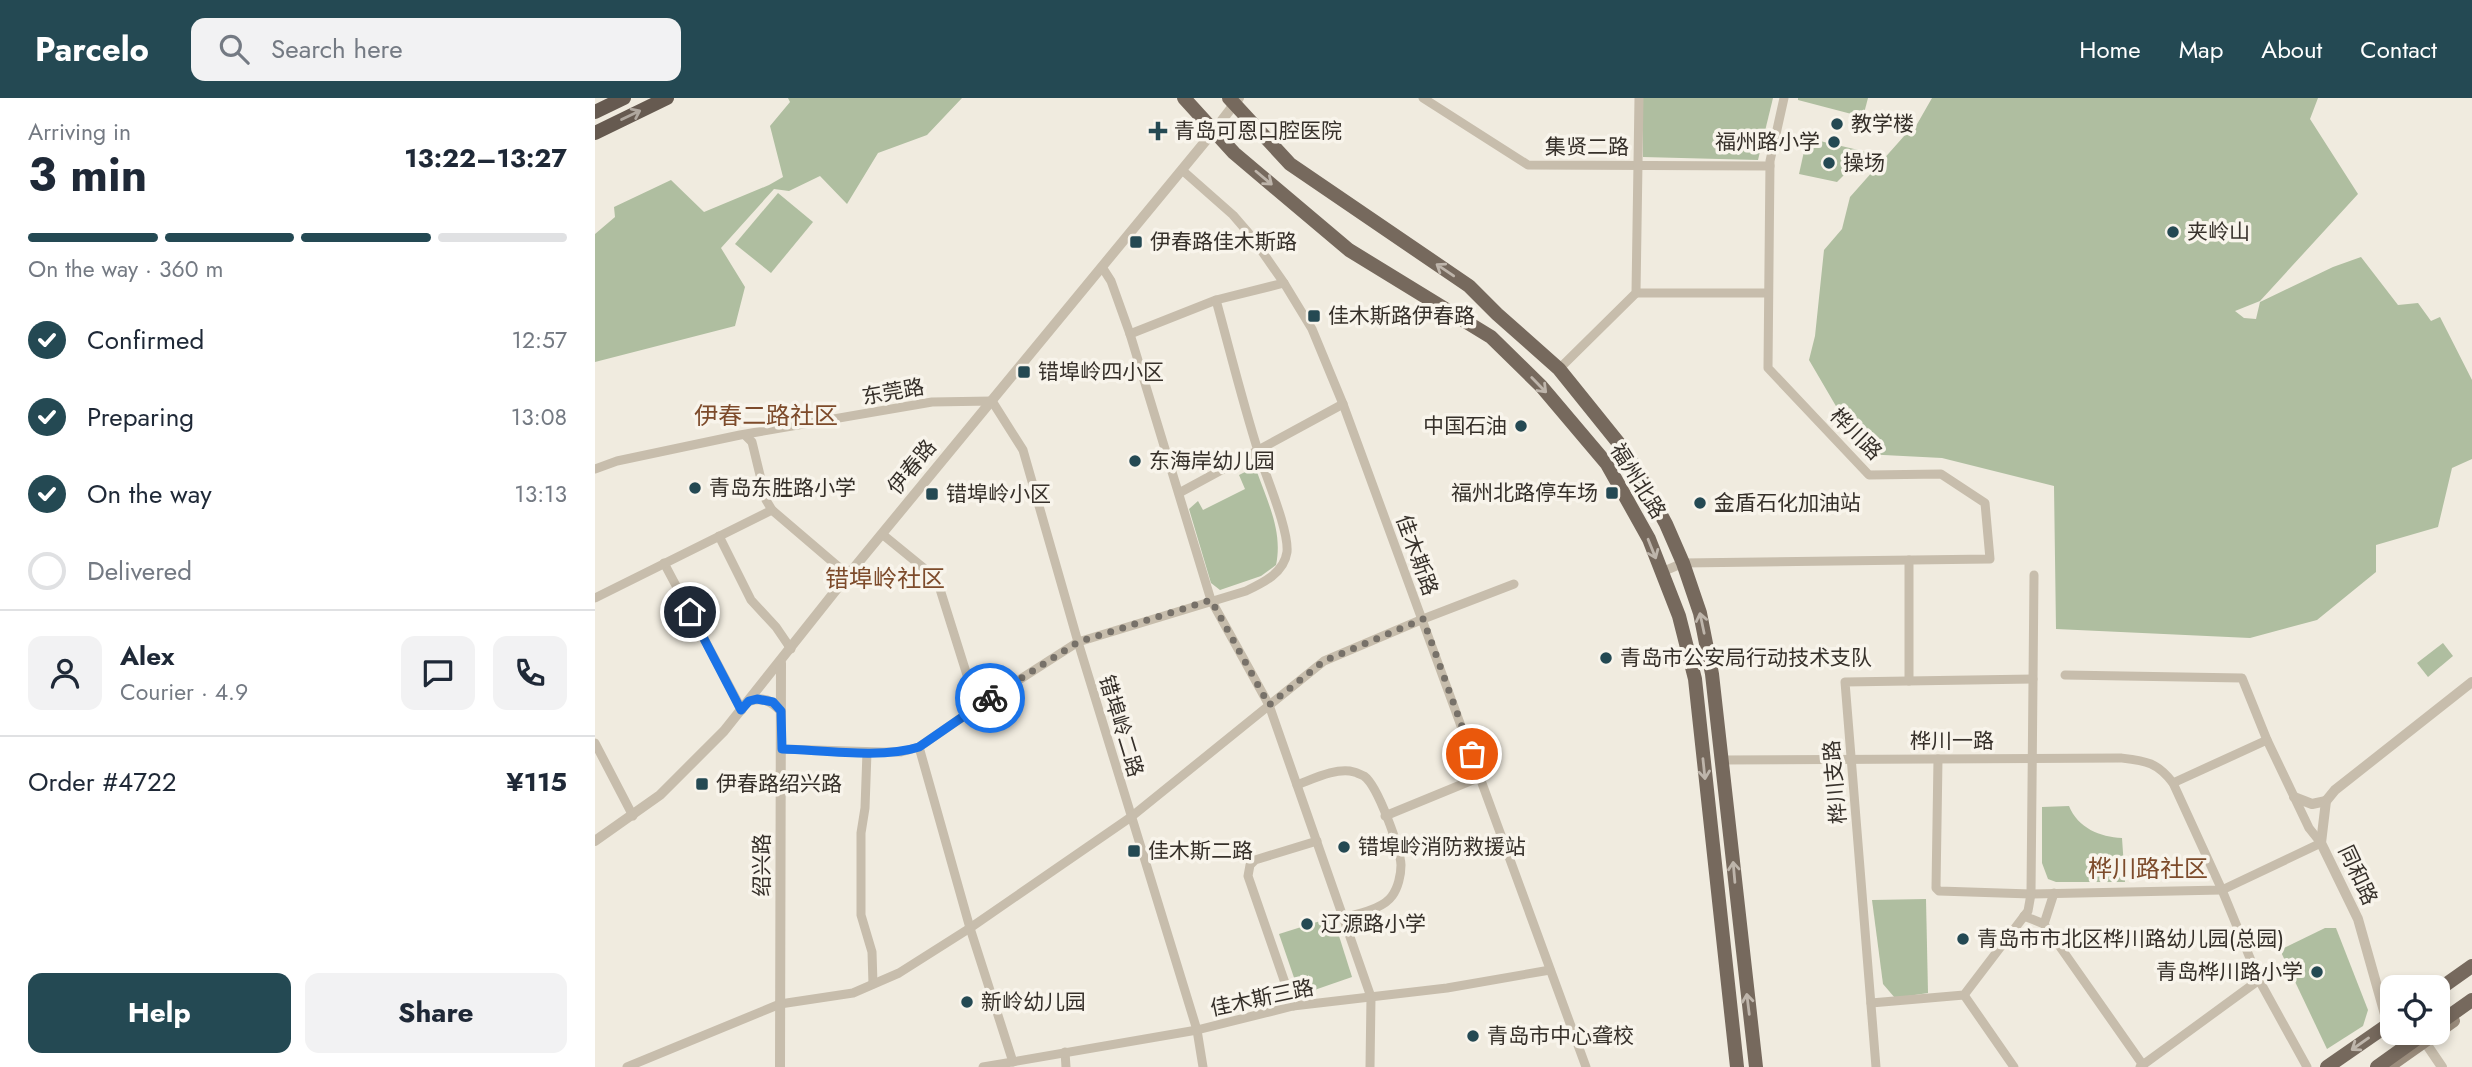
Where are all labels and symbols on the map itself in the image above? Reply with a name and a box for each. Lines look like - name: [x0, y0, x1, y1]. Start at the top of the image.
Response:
- one-way arrow: [620, 108, 641, 122]
- place label: 教学楼: [1851, 109, 1914, 139]
- place label: 青岛可恩口腔医院: [1174, 116, 1342, 146]
- marker: 教学楼: [1829, 116, 1845, 132]
- marker: 青岛可恩口腔医院: [1148, 121, 1168, 141]
- place label: 福州路小学: [1715, 127, 1820, 157]
- street label: 集贤二路: [1545, 132, 1629, 162]
- marker: 福州路小学: [1826, 134, 1842, 150]
- place label: 操场: [1843, 148, 1885, 178]
- marker: 操场: [1821, 155, 1837, 171]
- one-way arrow: [1254, 171, 1272, 186]
- place label: 夹岭山: [2187, 217, 2250, 247]
- marker: 夹岭山: [2165, 224, 2181, 240]
- place label: 伊春路佳木斯路: [1150, 227, 1297, 257]
- marker: 伊春路佳木斯路: [1128, 234, 1144, 250]
- one-way arrow: [1436, 263, 1455, 277]
- place label: 佳木斯路伊春路: [1328, 301, 1475, 331]
- marker: 佳木斯路伊春路: [1306, 308, 1322, 324]
- place label: 错埠岭四小区: [1038, 357, 1164, 387]
- marker: 错埠岭四小区: [1016, 364, 1032, 380]
- street label: 东莞路: [859, 372, 927, 412]
- one-way arrow: [1531, 376, 1548, 393]
- district label: 伊春二路社区: [694, 398, 838, 433]
- street label: 桦川路: [1823, 401, 1889, 467]
- place label: 中国石油: [1423, 411, 1507, 441]
- marker: 中国石油: [1513, 418, 1529, 434]
- street label: 伊春路: [881, 433, 943, 501]
- street label: 福州北路: [1603, 437, 1673, 525]
- place label: 东海岸幼儿园: [1149, 446, 1275, 476]
- marker: 东海岸幼儿园: [1127, 453, 1143, 469]
- place label: 青岛东胜路小学: [709, 473, 856, 503]
- place label: 福州北路停车场: [1451, 478, 1598, 508]
- place label: 错埠岭小区: [946, 479, 1051, 509]
- marker: 青岛东胜路小学: [687, 480, 703, 496]
- marker: 福州北路停车场: [1604, 485, 1620, 501]
- marker: 错埠岭小区: [924, 486, 940, 502]
- place label: 金盾石化加油站: [1714, 488, 1861, 518]
- marker: 金盾石化加油站: [1692, 495, 1708, 511]
- street label: 佳木斯路: [1389, 510, 1445, 600]
- one-way arrow: [1647, 537, 1660, 559]
- district label: 错埠岭社区: [825, 561, 945, 596]
- pin: [660, 582, 720, 642]
- one-way arrow: [1694, 612, 1707, 634]
- place label: 青岛市公安局行动技术支队: [1620, 643, 1872, 673]
- marker: 青岛市公安局行动技术支队: [1598, 650, 1614, 666]
- courier: [955, 663, 1025, 733]
- street label: 错埠岭二路: [1091, 671, 1151, 781]
- pin: [1442, 724, 1502, 784]
- street label: 桦川一路: [1910, 726, 1994, 756]
- street label: 桦川支路: [1816, 739, 1854, 825]
- one-way arrow: [1698, 757, 1711, 779]
- place label: 伊春路绍兴路: [716, 769, 842, 799]
- marker: 伊春路绍兴路: [694, 776, 710, 792]
- place label: 错埠岭消防救援站: [1358, 832, 1526, 862]
- street label: 绍兴路: [747, 834, 777, 897]
- place label: 佳木斯二路: [1148, 836, 1253, 866]
- marker: 错埠岭消防救援站: [1336, 839, 1352, 855]
- street label: 同和路: [2331, 840, 2385, 910]
- marker: 佳木斯二路: [1126, 843, 1142, 859]
- district label: 桦川路社区: [2088, 851, 2208, 886]
- one-way arrow: [1727, 861, 1740, 884]
- place label: 辽源路小学: [1321, 909, 1426, 939]
- marker: 辽源路小学: [1299, 916, 1315, 932]
- place label: 青岛市市北区桦川路幼儿园(总园): [1977, 924, 2284, 954]
- marker: 青岛市市北区桦川路幼儿园(总园): [1955, 931, 1971, 947]
- place label: 青岛桦川路小学: [2156, 957, 2303, 987]
- marker: 青岛桦川路小学: [2309, 964, 2325, 980]
- street label: 佳木斯三路: [1208, 972, 1316, 1024]
- place label: 新岭幼儿园: [981, 987, 1086, 1017]
- one-way arrow: [1741, 993, 1754, 1015]
- marker: 新岭幼儿园: [959, 994, 975, 1010]
- place label: 青岛市中心聋校: [1487, 1021, 1634, 1051]
- marker: 青岛市中心聋校: [1465, 1028, 1481, 1044]
- one-way arrow: [2351, 1037, 2370, 1051]

